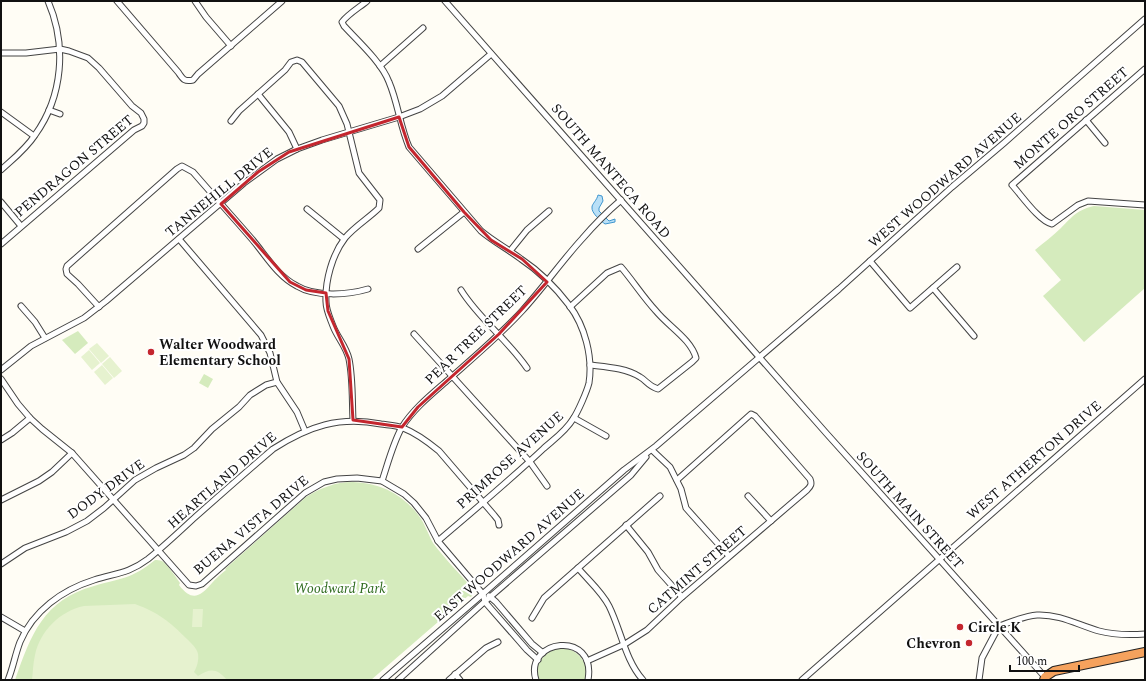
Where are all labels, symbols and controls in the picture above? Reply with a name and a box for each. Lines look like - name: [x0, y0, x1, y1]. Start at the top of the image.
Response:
- street label: MONTE ORO STREET: [1009, 62, 1133, 174]
- street label: SOUTH MANTECA ROAD: [546, 99, 676, 243]
- street label: WEST WOODWARD AVENUE: [864, 107, 1026, 253]
- street label: PENDRAGON STREET: [10, 110, 138, 222]
- street label: TANNEHILL DRIVE: [160, 142, 278, 242]
- street label: PEAR TREE STREET: [420, 280, 532, 390]
- place label: Walter Woodward Elementary School: [159, 334, 281, 371]
- marker: Walter Woodward Elementary School: [146, 347, 156, 357]
- street label: WEST ATHERTON DRIVE: [962, 395, 1106, 525]
- street label: PRIMROSE AVENUE: [452, 406, 568, 514]
- street label: HEARTLAND DRIVE: [163, 426, 281, 534]
- street label: SOUTH MAIN STREET: [851, 446, 969, 574]
- street label: DODY DRIVE: [63, 454, 149, 524]
- street label: BUENA VISTA DRIVE: [189, 470, 313, 580]
- street label: EAST WOODWARD AVENUE: [429, 483, 589, 627]
- street label: CATMINT STREET: [642, 521, 752, 619]
- park label: Woodward Park: [294, 578, 386, 599]
- place label: Circle K: [968, 617, 1021, 638]
- marker: Circle K: [955, 622, 965, 632]
- place label: Chevron: [906, 633, 961, 654]
- marker: Chevron: [964, 638, 974, 648]
- scale bar: [1010, 647, 1079, 673]
- text: 100 m: [1016, 652, 1047, 671]

